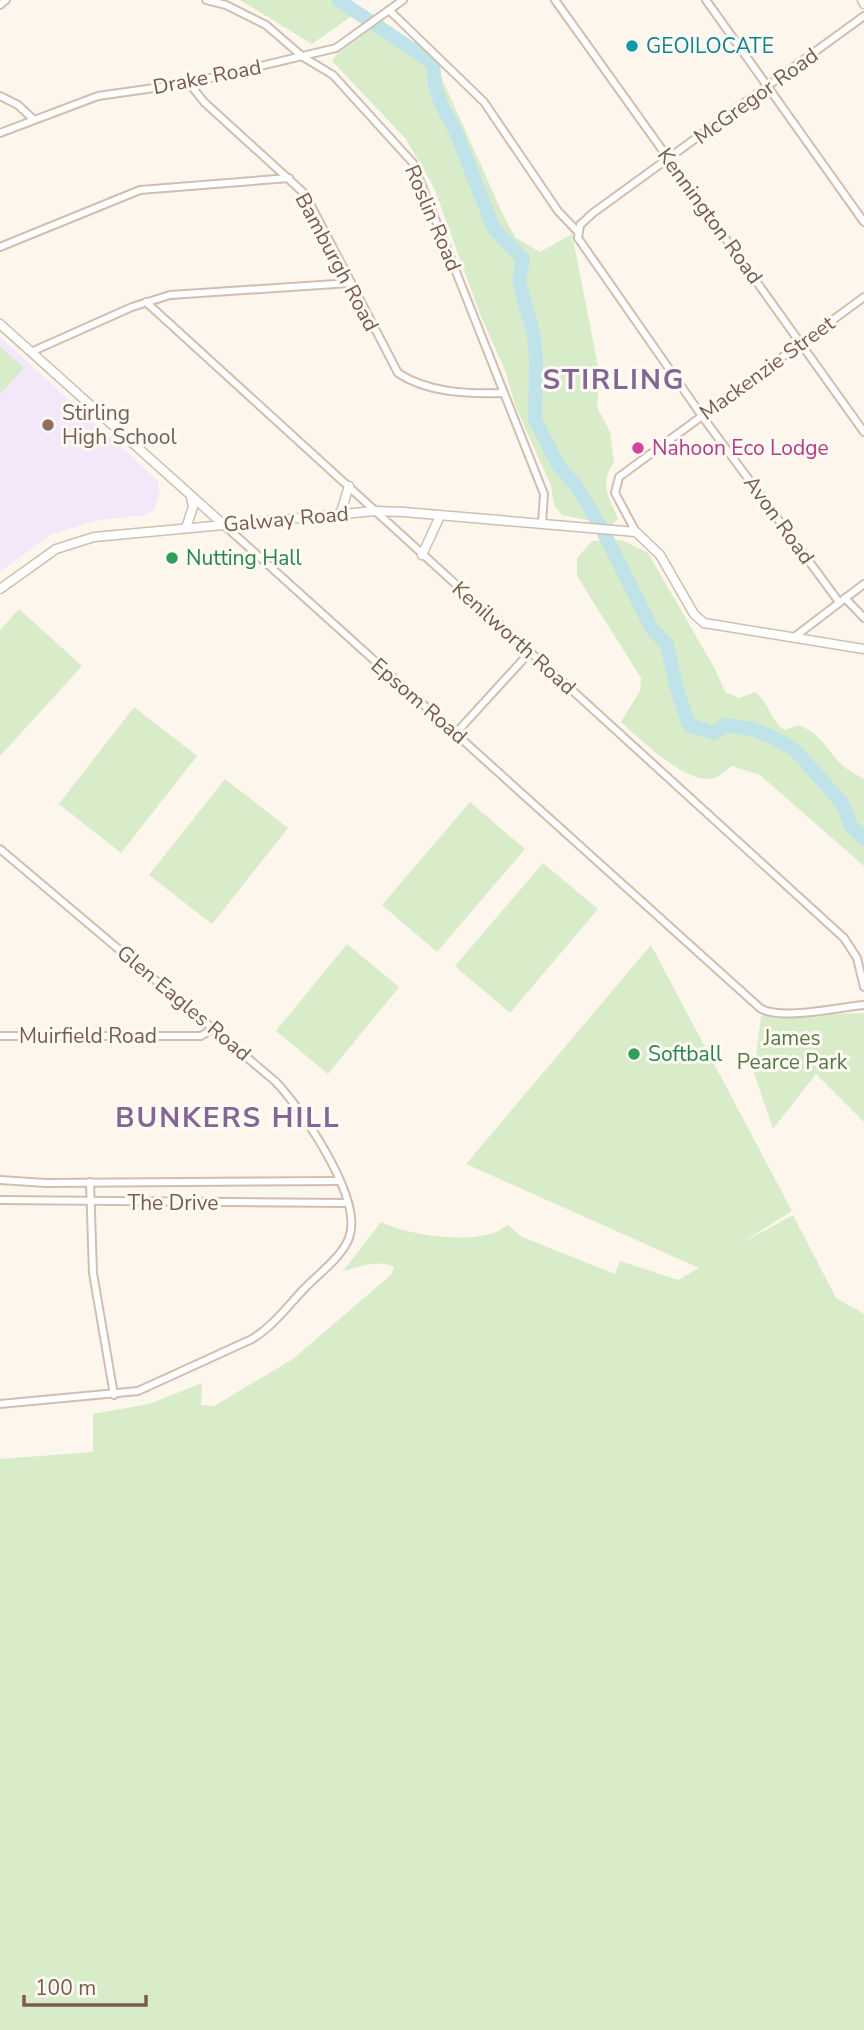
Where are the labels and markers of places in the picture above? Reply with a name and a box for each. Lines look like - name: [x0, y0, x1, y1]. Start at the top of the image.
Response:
- place label: GEOILOCATE: [646, 32, 774, 60]
- marker: GEOILOCATE: [624, 38, 640, 54]
- place label: Stirling High School: [62, 399, 177, 451]
- marker: Stirling High School: [40, 417, 56, 433]
- place label: Nahoon Eco Lodge: [652, 434, 829, 462]
- marker: Nahoon Eco Lodge: [630, 440, 646, 456]
- place label: Nutting Hall: [186, 544, 303, 572]
- marker: Nutting Hall: [164, 550, 180, 566]
- place label: Softball: [648, 1040, 723, 1068]
- marker: Softball: [626, 1046, 642, 1062]

